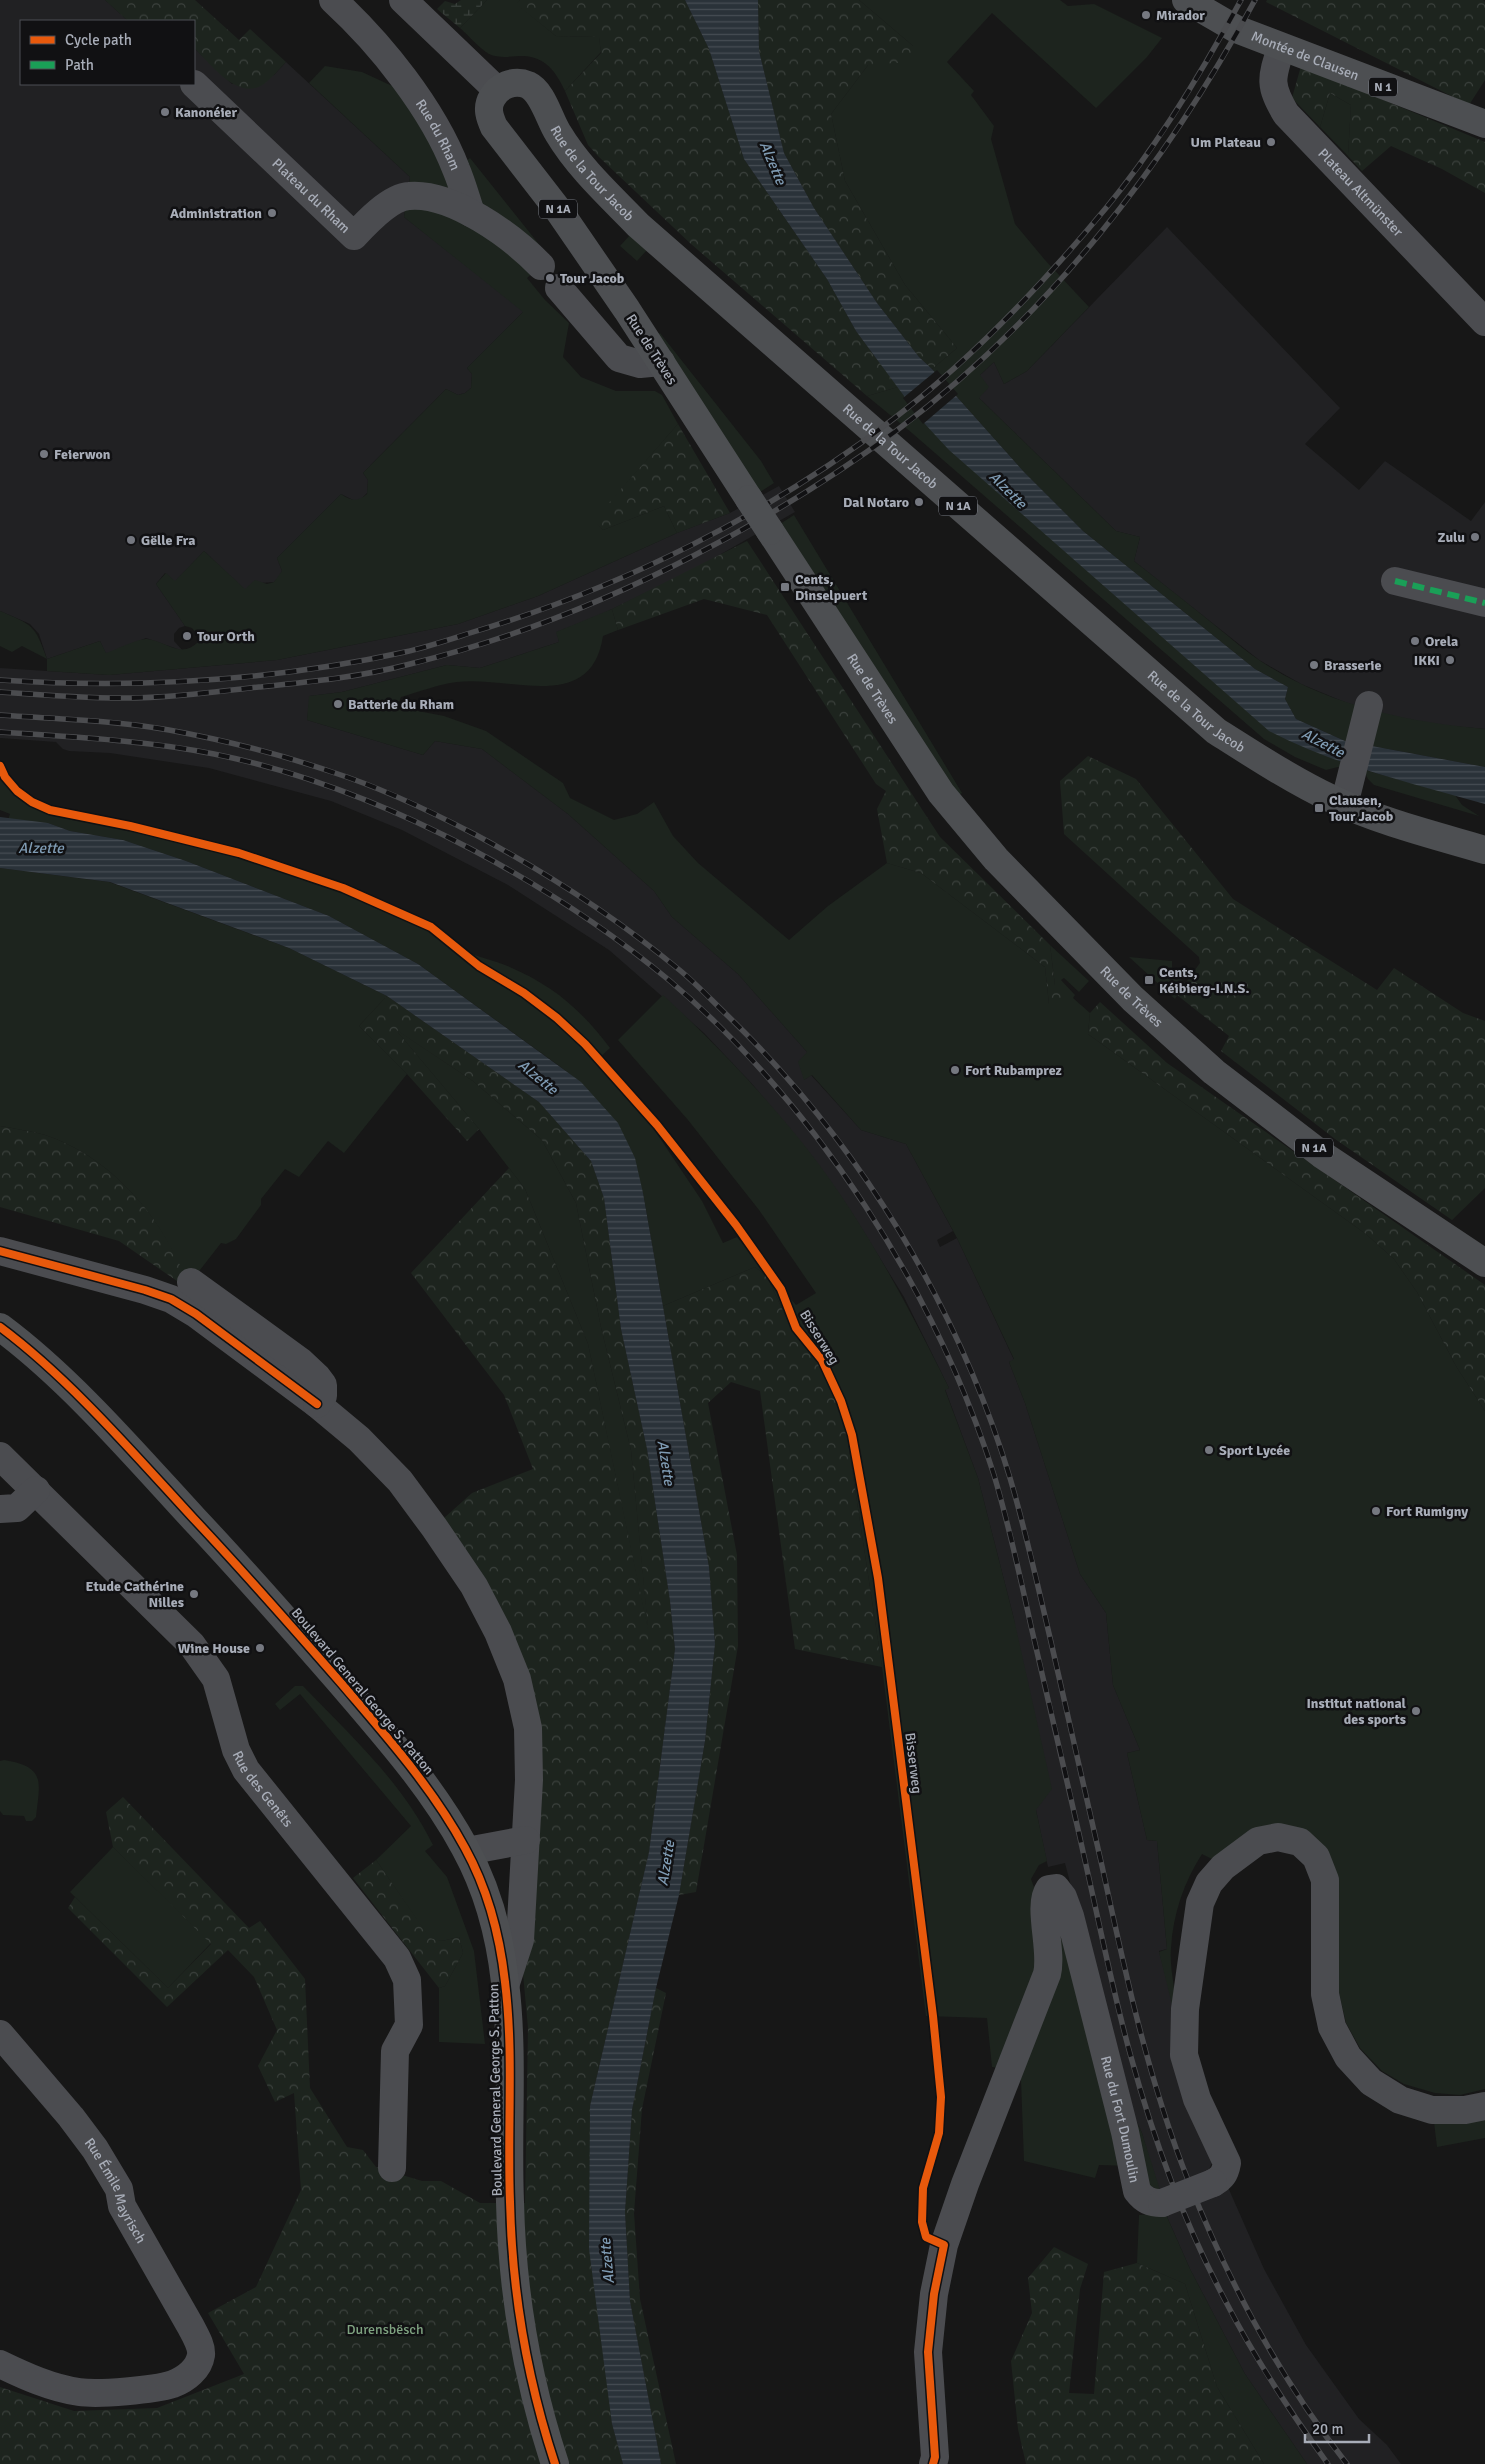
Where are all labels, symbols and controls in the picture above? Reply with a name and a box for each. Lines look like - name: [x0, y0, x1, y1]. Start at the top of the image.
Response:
- place label: Mirador: [1156, 7, 1205, 24]
- marker: Mirador: [1140, 9, 1152, 21]
- legend: [20, 20, 195, 85]
- street label: Montée de Clausen: [1249, 28, 1361, 84]
- text: Cycle path: [65, 31, 132, 49]
- text: Path: [65, 56, 94, 74]
- road number: N 1: [1369, 77, 1397, 96]
- street label: Rue du Rham: [412, 96, 464, 173]
- place label: Kanonéier: [175, 104, 238, 121]
- marker: Kanonéier: [159, 106, 171, 118]
- street label: Rue de la Tour Jacob: [546, 123, 637, 225]
- place label: Um Plateau: [1190, 134, 1261, 151]
- marker: Um Plateau: [1265, 136, 1277, 148]
- water label: Alzette: [756, 139, 791, 189]
- street label: Plateau Altmünster: [1314, 145, 1407, 241]
- street label: Plateau du Rham: [269, 155, 354, 237]
- road number: N 1A: [539, 200, 577, 218]
- place label: Administration: [170, 205, 262, 222]
- marker: Administration: [266, 207, 278, 219]
- place label: Tour Jacob: [560, 270, 625, 287]
- marker: Tour Jacob: [544, 272, 556, 284]
- street label: Rue de Trèves: [623, 311, 681, 388]
- street label: Rue de la Tour Jacob: [839, 400, 941, 493]
- place label: Feierwon: [54, 446, 111, 463]
- marker: Feierwon: [38, 448, 50, 460]
- water label: Alzette: [986, 468, 1032, 514]
- place label: Dal Notaro: [843, 494, 909, 511]
- marker: Dal Notaro: [913, 496, 925, 508]
- road number: N 1A: [939, 496, 977, 516]
- place label: Zulu: [1438, 529, 1465, 546]
- marker: Zulu: [1469, 531, 1481, 543]
- place label: Gëlle Fra: [141, 532, 195, 549]
- marker: Gëlle Fra: [125, 534, 137, 546]
- place label: Cents, Dinselpuert: [795, 571, 868, 604]
- marker: Cents, Dinselpuert: [779, 581, 791, 593]
- place label: Tour Orth: [197, 628, 255, 645]
- marker: Tour Orth: [181, 630, 193, 642]
- place label: Orela: [1425, 633, 1458, 650]
- marker: Orela: [1409, 635, 1421, 647]
- street label: Rue de Trèves: [843, 650, 901, 727]
- place label: IKKI: [1414, 652, 1440, 669]
- marker: IKKI: [1444, 654, 1456, 666]
- place label: Brasserie: [1324, 657, 1381, 674]
- marker: Brasserie: [1308, 659, 1320, 671]
- street label: Rue de la Tour Jacob: [1144, 667, 1248, 756]
- place label: Batterie du Rham: [348, 696, 454, 713]
- marker: Batterie du Rham: [332, 698, 344, 710]
- water label: Alzette: [1299, 725, 1349, 762]
- place label: Clausen, Tour Jacob: [1329, 792, 1394, 825]
- marker: Clausen, Tour Jacob: [1313, 802, 1325, 814]
- water label: Alzette: [18, 839, 65, 857]
- street label: Rue de Trèves: [1096, 963, 1166, 1031]
- place label: Cents, Kéibierg-I.N.S.: [1159, 964, 1249, 997]
- marker: Cents, Kéibierg-I.N.S.: [1143, 974, 1155, 986]
- water label: Alzette: [515, 1056, 563, 1099]
- place label: Fort Rubamprez: [965, 1062, 1062, 1079]
- marker: Fort Rubamprez: [949, 1064, 961, 1076]
- road number: N 1A: [1295, 1138, 1333, 1158]
- street label: Bisserweg: [796, 1307, 843, 1368]
- water label: Alzette: [654, 1439, 679, 1488]
- place label: Sport Lycée: [1219, 1442, 1290, 1459]
- marker: Sport Lycée: [1203, 1444, 1215, 1456]
- place label: Fort Rumigny: [1386, 1503, 1468, 1520]
- marker: Fort Rumigny: [1370, 1505, 1382, 1517]
- place label: Etude Cathérine Nilles: [86, 1578, 184, 1611]
- marker: Etude Cathérine Nilles: [188, 1588, 200, 1600]
- street label: Boulevard General George S. Patton: [288, 1604, 437, 1778]
- place label: Wine House: [178, 1640, 250, 1657]
- marker: Wine House: [254, 1642, 266, 1654]
- place label: Institut national des sports: [1306, 1695, 1407, 1728]
- marker: Institut national des sports: [1410, 1705, 1422, 1717]
- street label: Bisserweg: [901, 1732, 926, 1795]
- street label: Rue des Genêts: [229, 1748, 296, 1831]
- water label: Alzette: [654, 1838, 679, 1887]
- street label: Boulevard General George S. Patton: [485, 1984, 506, 2196]
- street label: Rue du Fort Dumoulin: [1097, 2054, 1143, 2184]
- street label: Rue Émile Mayrisch: [81, 2135, 149, 2246]
- water label: Alzette: [596, 2236, 618, 2284]
- park label: Durensbësch: [346, 2321, 424, 2338]
- scale bar: [1305, 2412, 1369, 2444]
- text: 20 m: [1312, 2420, 1343, 2438]

